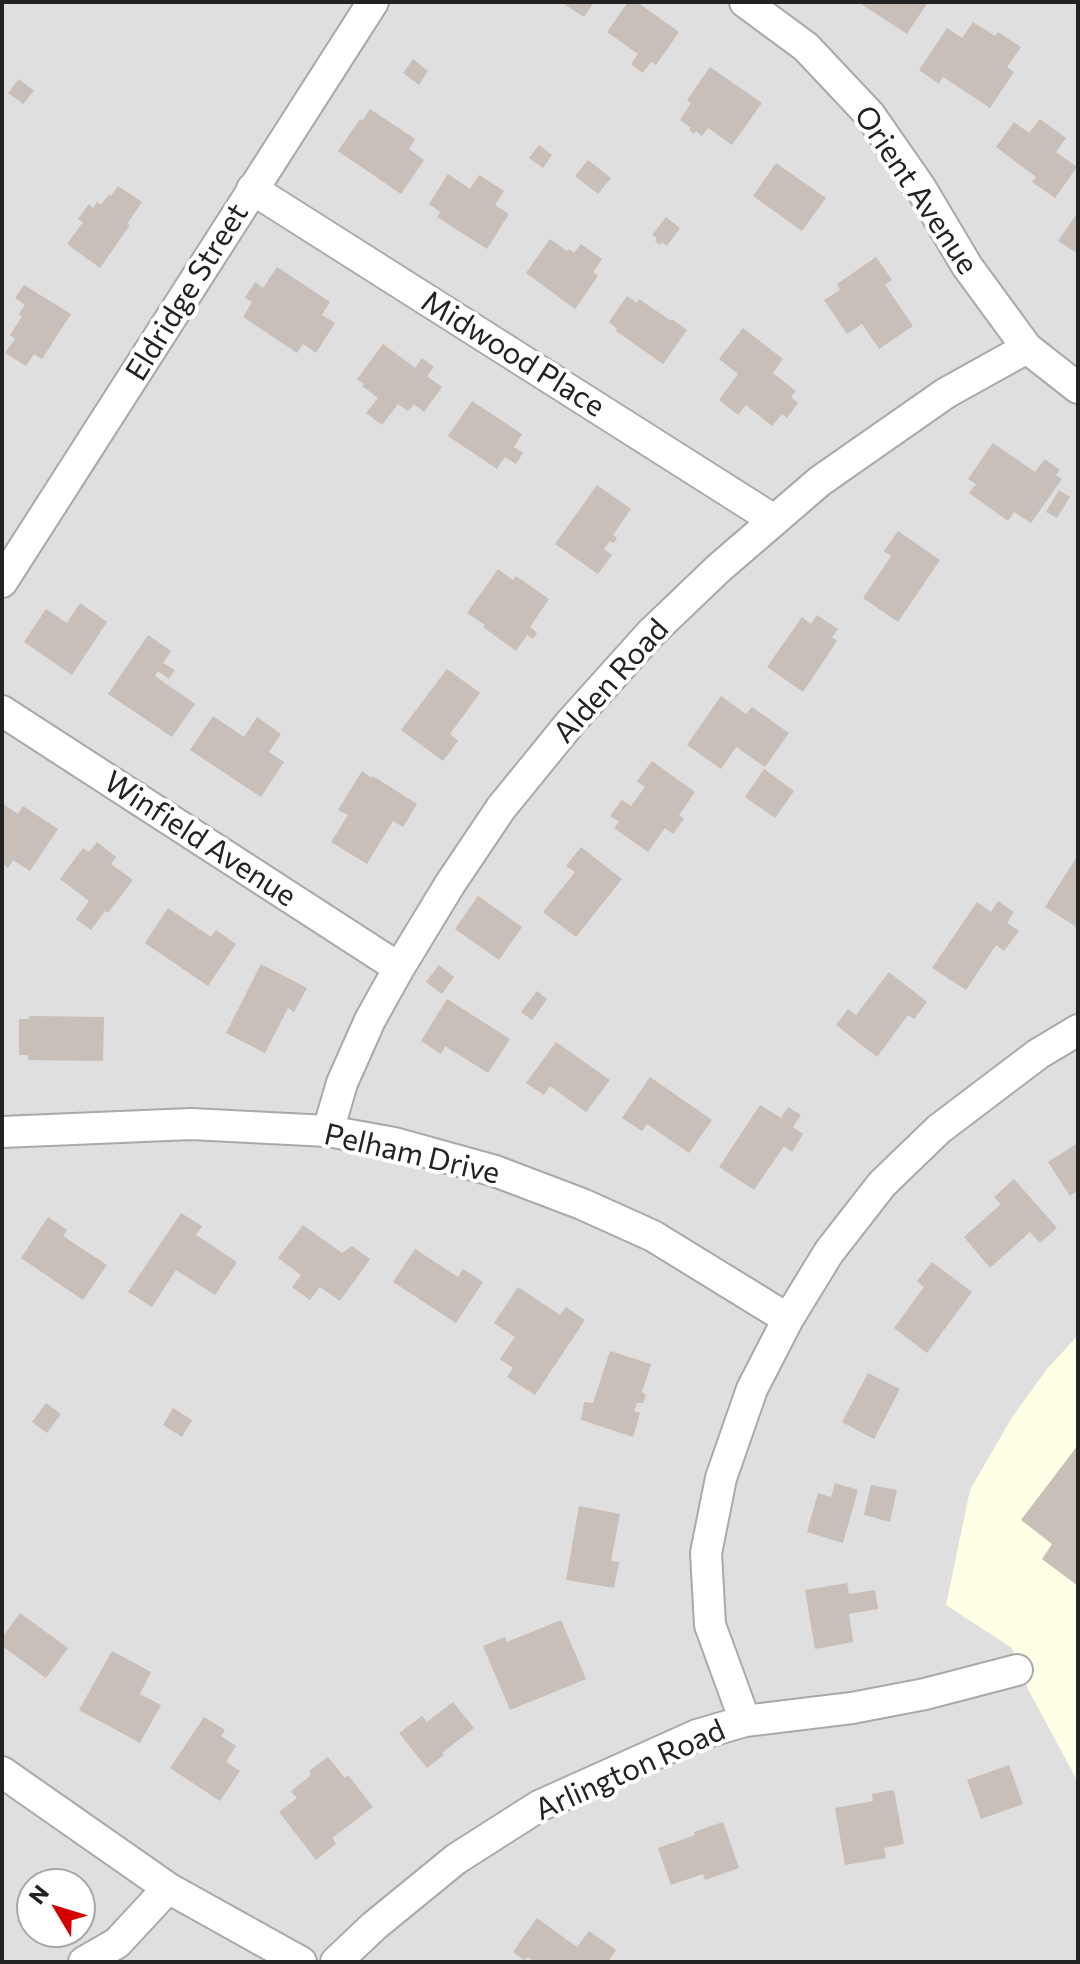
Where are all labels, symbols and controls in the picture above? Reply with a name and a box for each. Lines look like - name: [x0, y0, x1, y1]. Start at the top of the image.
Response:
- street label: Orient Avenue: [846, 99, 986, 281]
- street label: Eldridge Street: [118, 197, 256, 387]
- street label: Midwood Place: [415, 283, 611, 425]
- street label: Alden Road: [546, 612, 676, 750]
- street label: Winfield Avenue: [97, 764, 303, 914]
- street label: Pelham Drive: [321, 1116, 503, 1192]
- street label: Arlington Road: [529, 1712, 731, 1828]
- north arrow: [16, 1868, 96, 1948]
- text: N: [23, 1879, 54, 1909]

